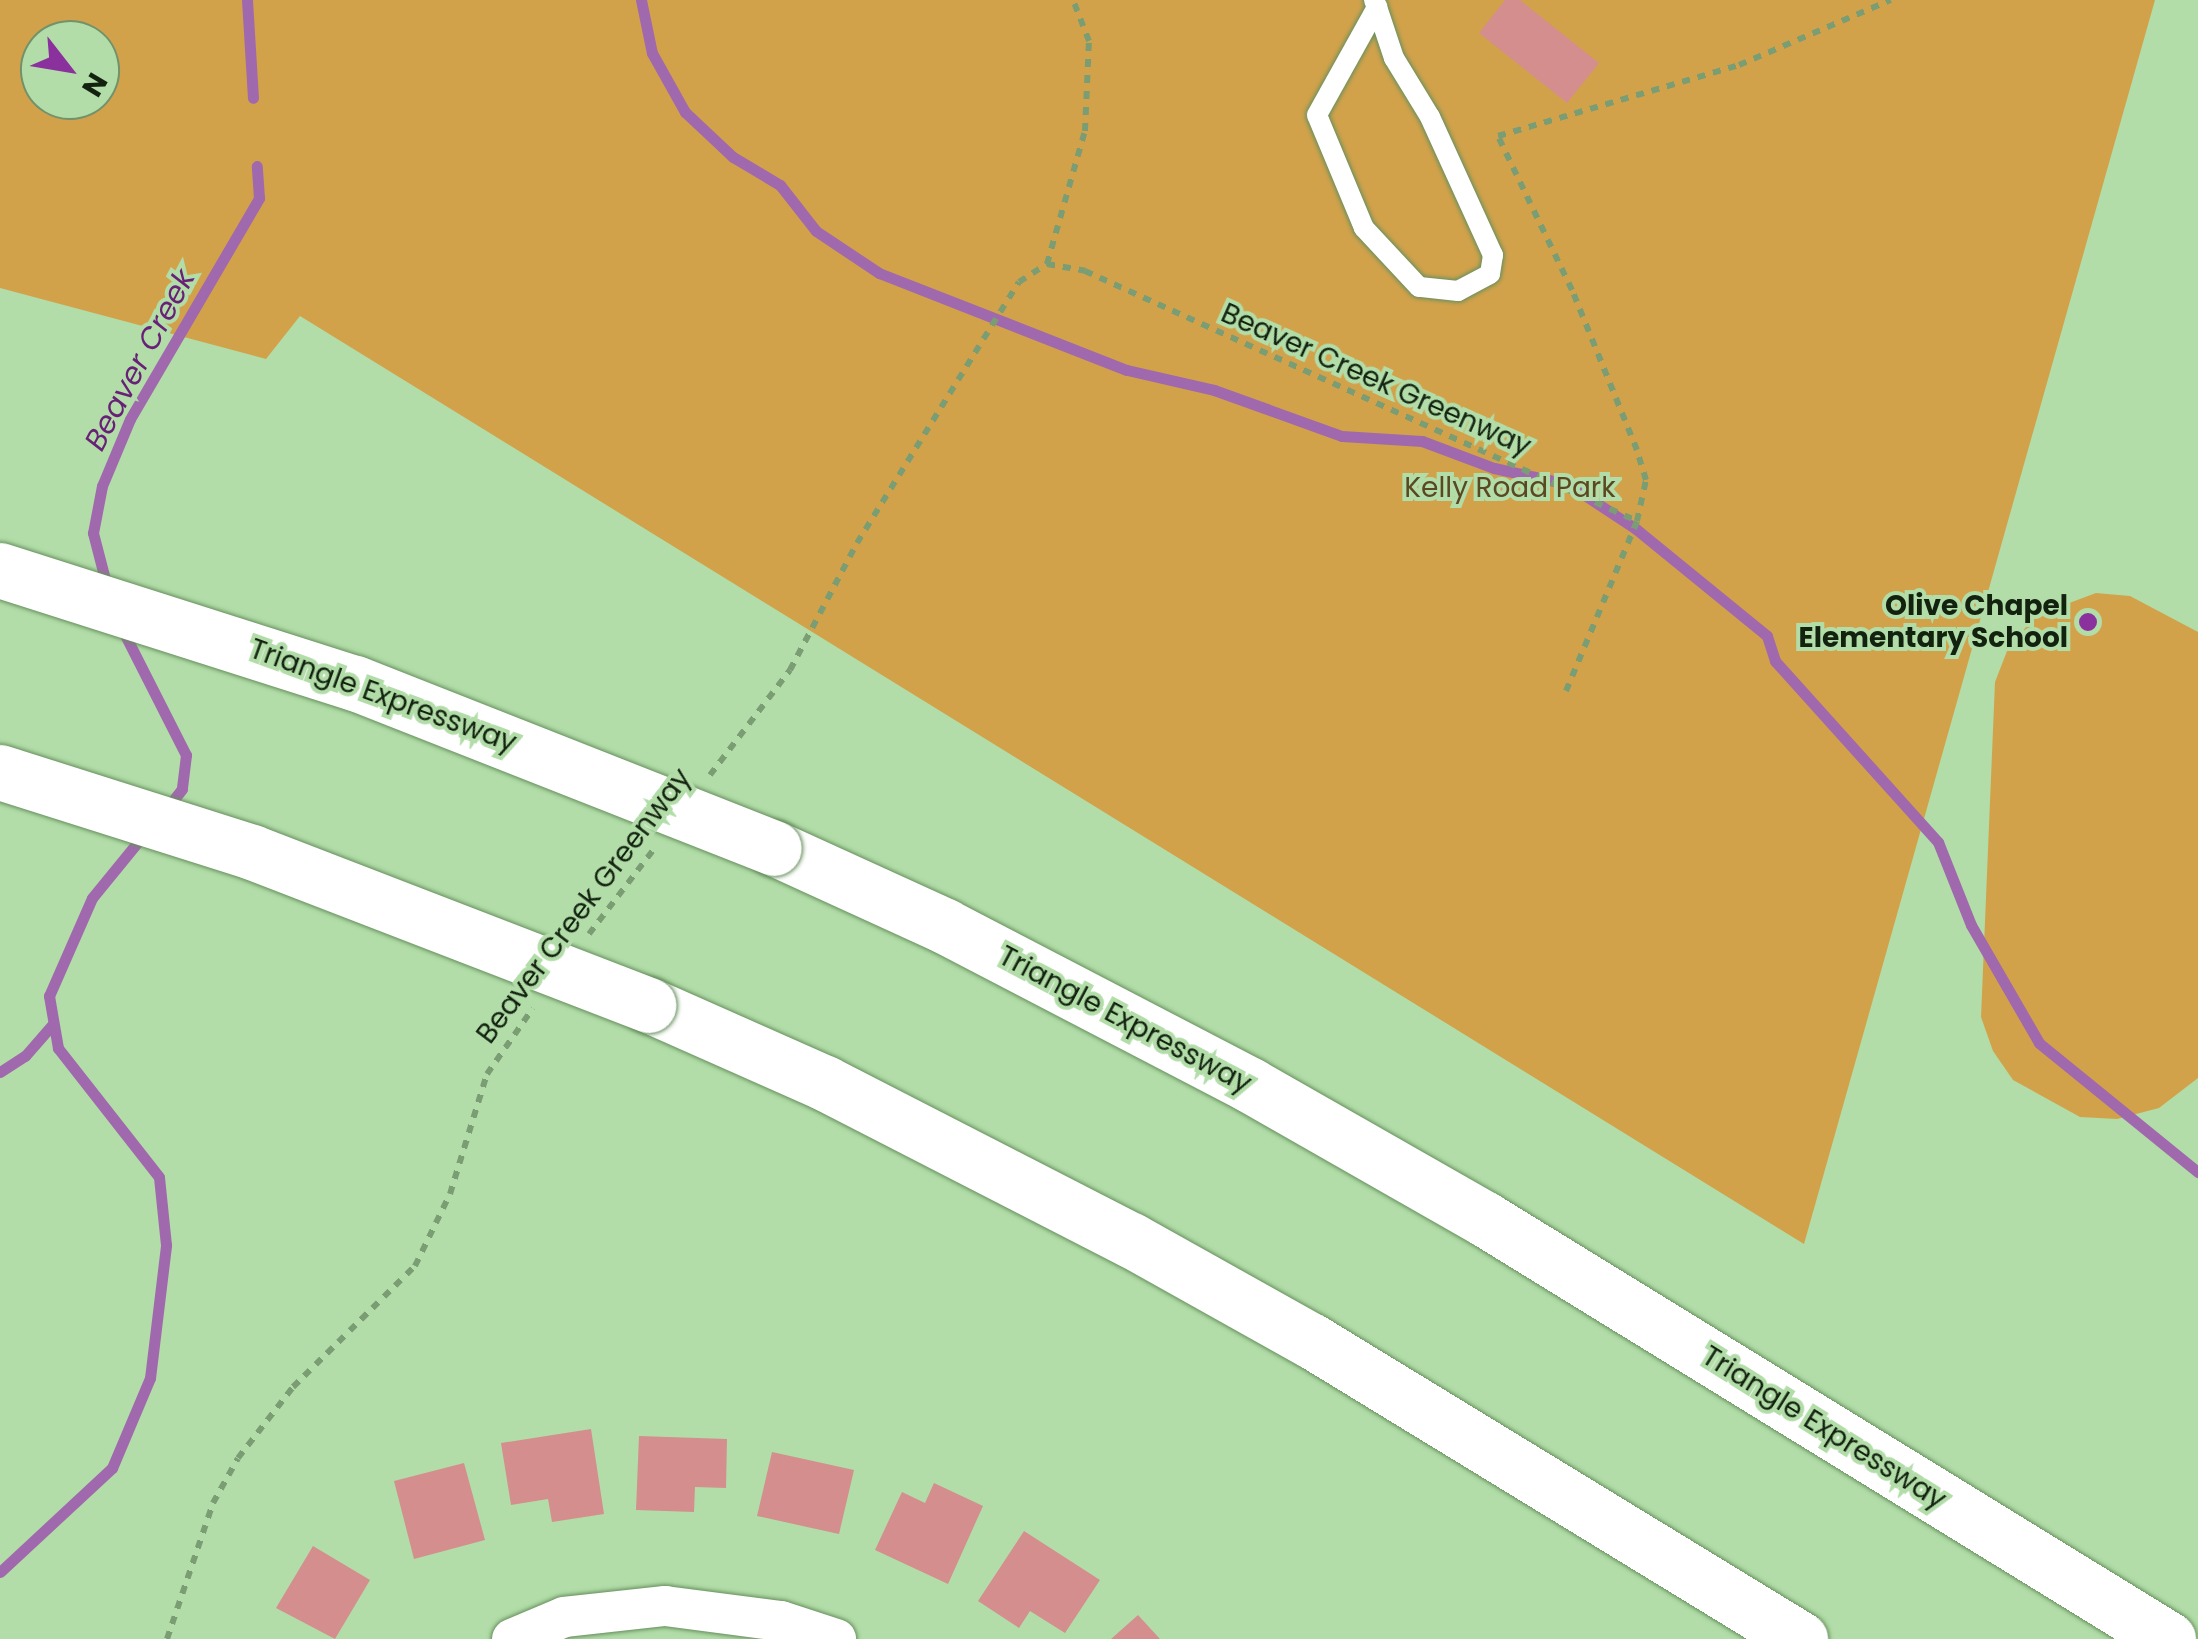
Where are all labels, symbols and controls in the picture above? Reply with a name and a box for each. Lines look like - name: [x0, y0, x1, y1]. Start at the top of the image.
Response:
- north arrow: [20, 20, 120, 120]
- text: N: [72, 66, 117, 104]
- water label: Beaver Creek: [77, 263, 203, 457]
- street label: Beaver Creek Greenway: [1216, 296, 1536, 464]
- park label: Kelly Road Park: [1404, 471, 1616, 505]
- place label: Olive Chapel Elementary School: [1799, 589, 2068, 655]
- marker: Olive Chapel Elementary School: [2077, 611, 2099, 633]
- street label: Triangle Expressway: [245, 632, 521, 760]
- street label: Beaver Creek Greenway: [470, 762, 698, 1050]
- street label: Triangle Expressway: [993, 939, 1257, 1101]
- street label: Triangle Expressway: [1696, 1339, 1952, 1517]

